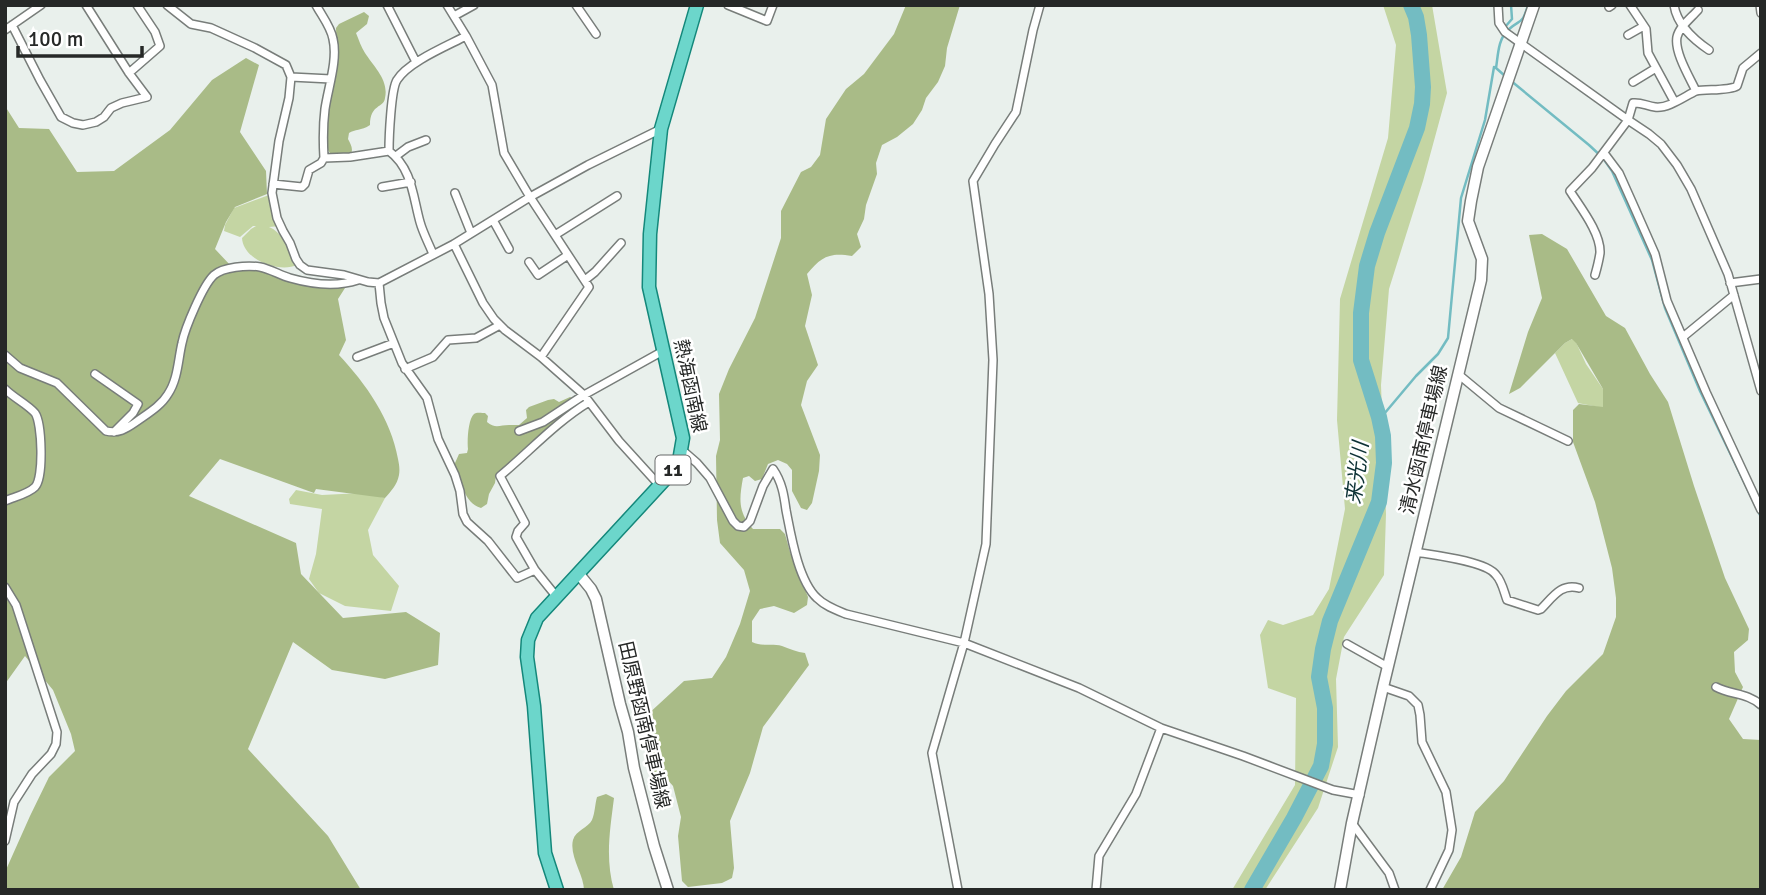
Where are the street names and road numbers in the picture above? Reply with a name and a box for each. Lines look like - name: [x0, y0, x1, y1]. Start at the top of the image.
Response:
- street label: 熱海函南線: [668, 337, 712, 435]
- street label: 清水函南停車場線: [1395, 363, 1453, 517]
- road number: 11: [656, 456, 690, 484]
- street label: 田原野函南停車場線: [613, 639, 675, 811]

